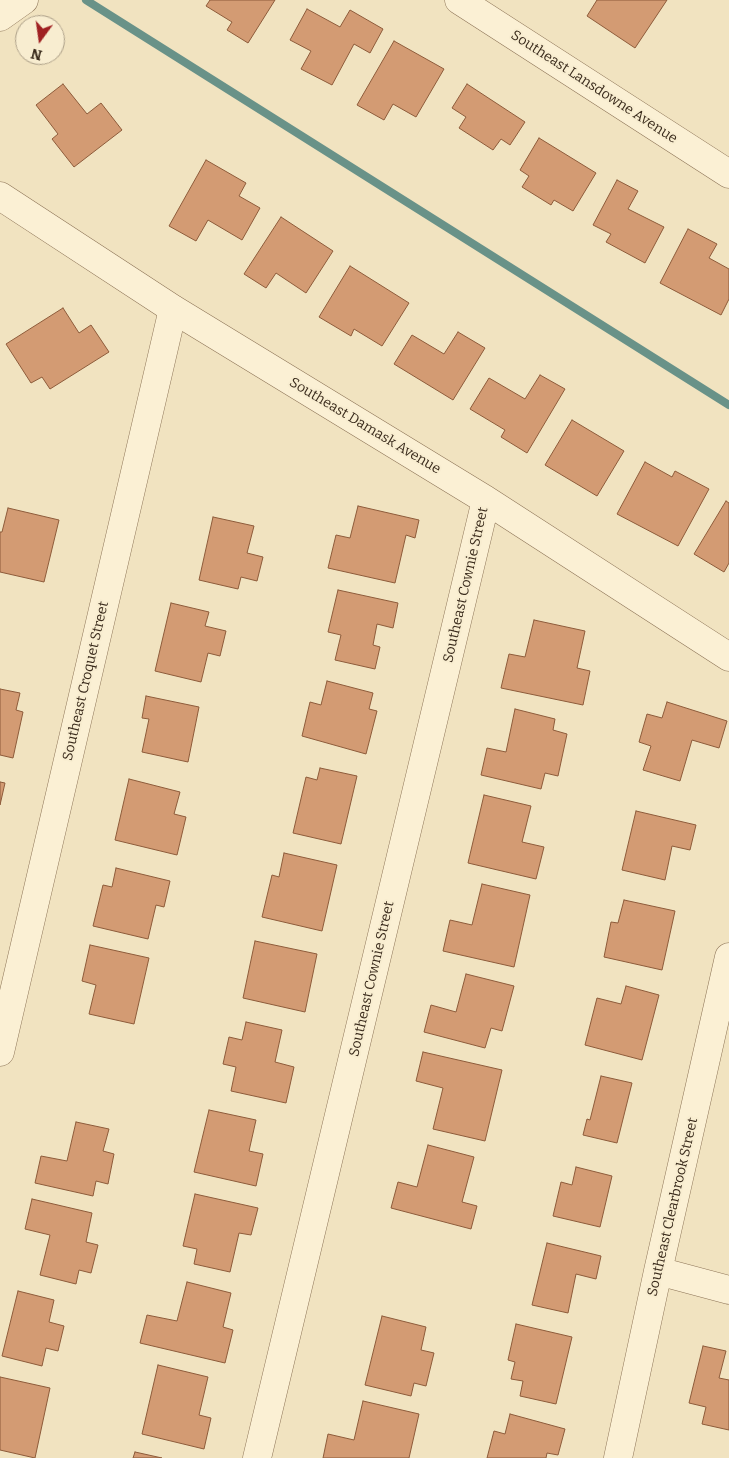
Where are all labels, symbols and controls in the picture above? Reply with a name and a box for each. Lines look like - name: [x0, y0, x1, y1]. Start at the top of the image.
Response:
- north arrow: [15, 15, 65, 65]
- street label: Southeast Lansdowne Avenue: [508, 27, 680, 147]
- text: N: [29, 45, 44, 64]
- street label: Southeast Damask Avenue: [286, 374, 444, 478]
- street label: Southeast Cownie Street: [440, 506, 492, 664]
- street label: Southeast Croquet Street: [60, 600, 112, 762]
- street label: Southeast Cownie Street: [346, 900, 398, 1058]
- street label: Southeast Clearbrook Street: [644, 1116, 702, 1298]

